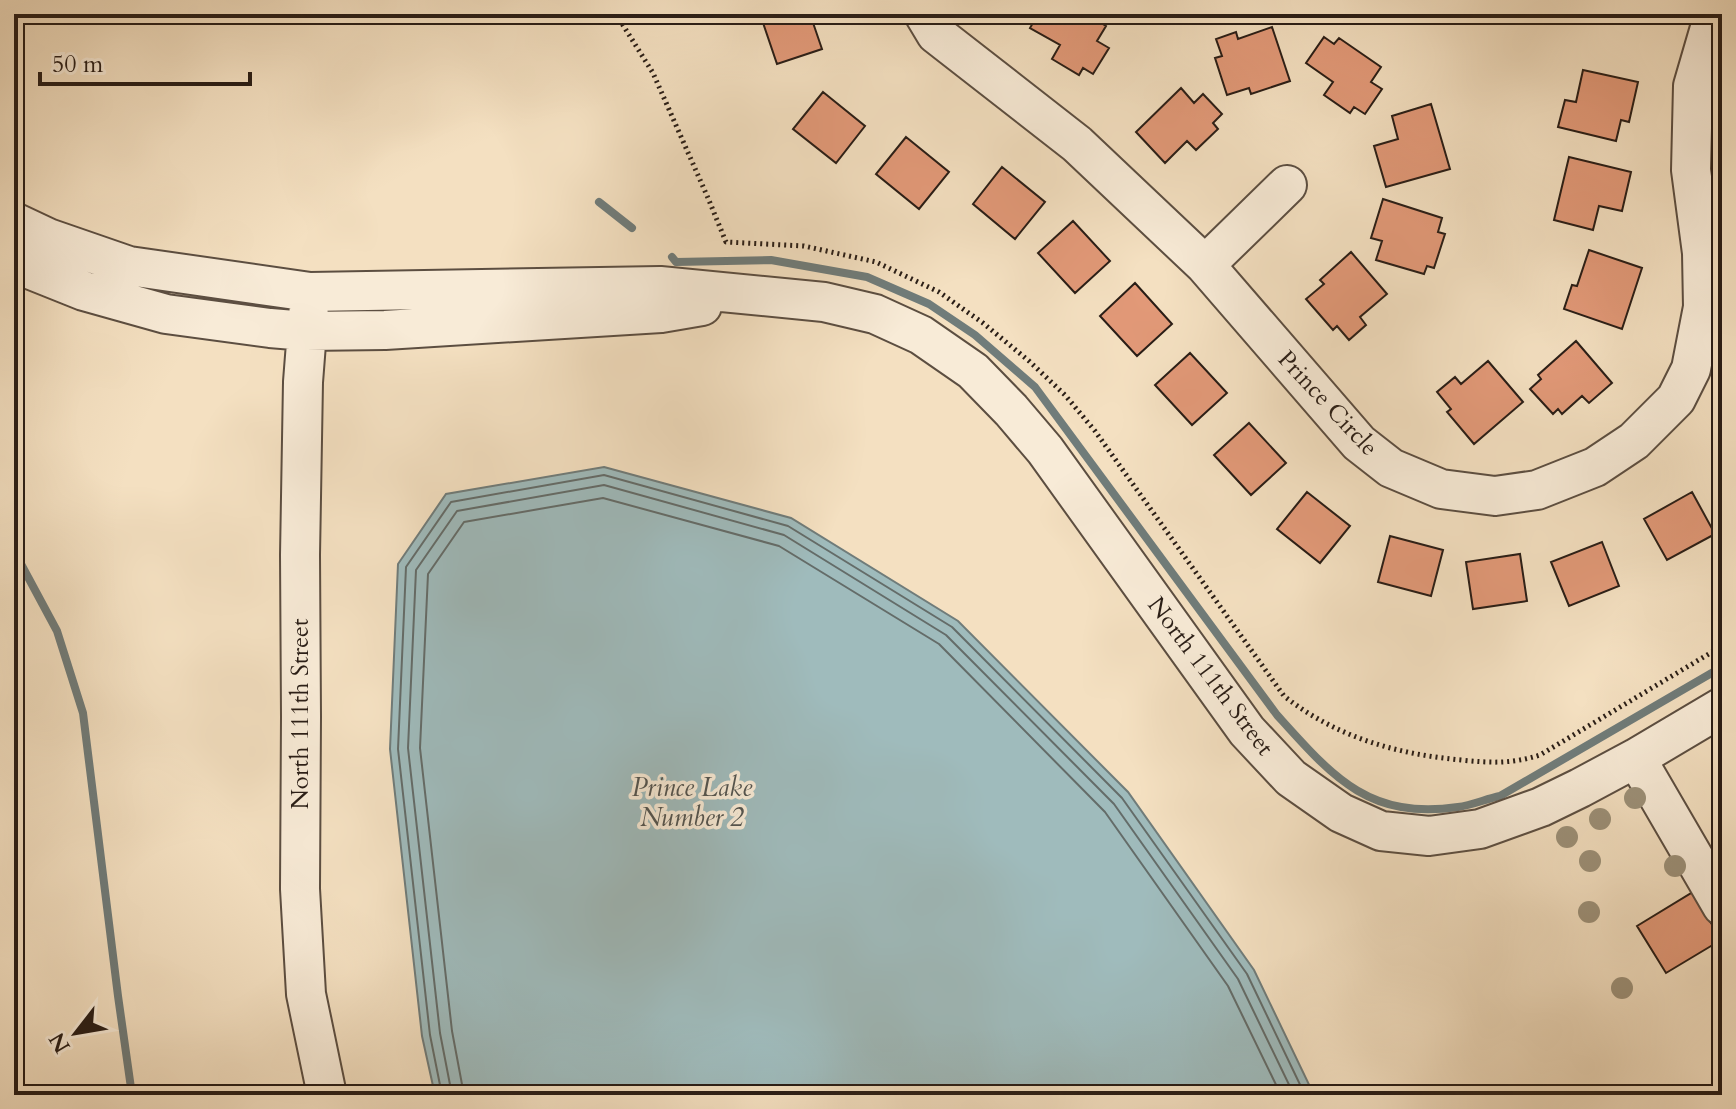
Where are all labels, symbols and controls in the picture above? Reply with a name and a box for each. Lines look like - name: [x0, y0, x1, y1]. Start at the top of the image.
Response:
- scale bar: [40, 36, 250, 86]
- text: 50 m: [52, 48, 104, 81]
- street label: Prince Circle: [1270, 343, 1385, 463]
- street label: North 111th Street: [1140, 590, 1282, 763]
- street label: North 111th Street: [284, 618, 317, 810]
- water label: Prince Lake Number 2: [632, 770, 753, 835]
- north arrow: [36, 993, 116, 1073]
- text: N: [42, 1027, 77, 1059]

